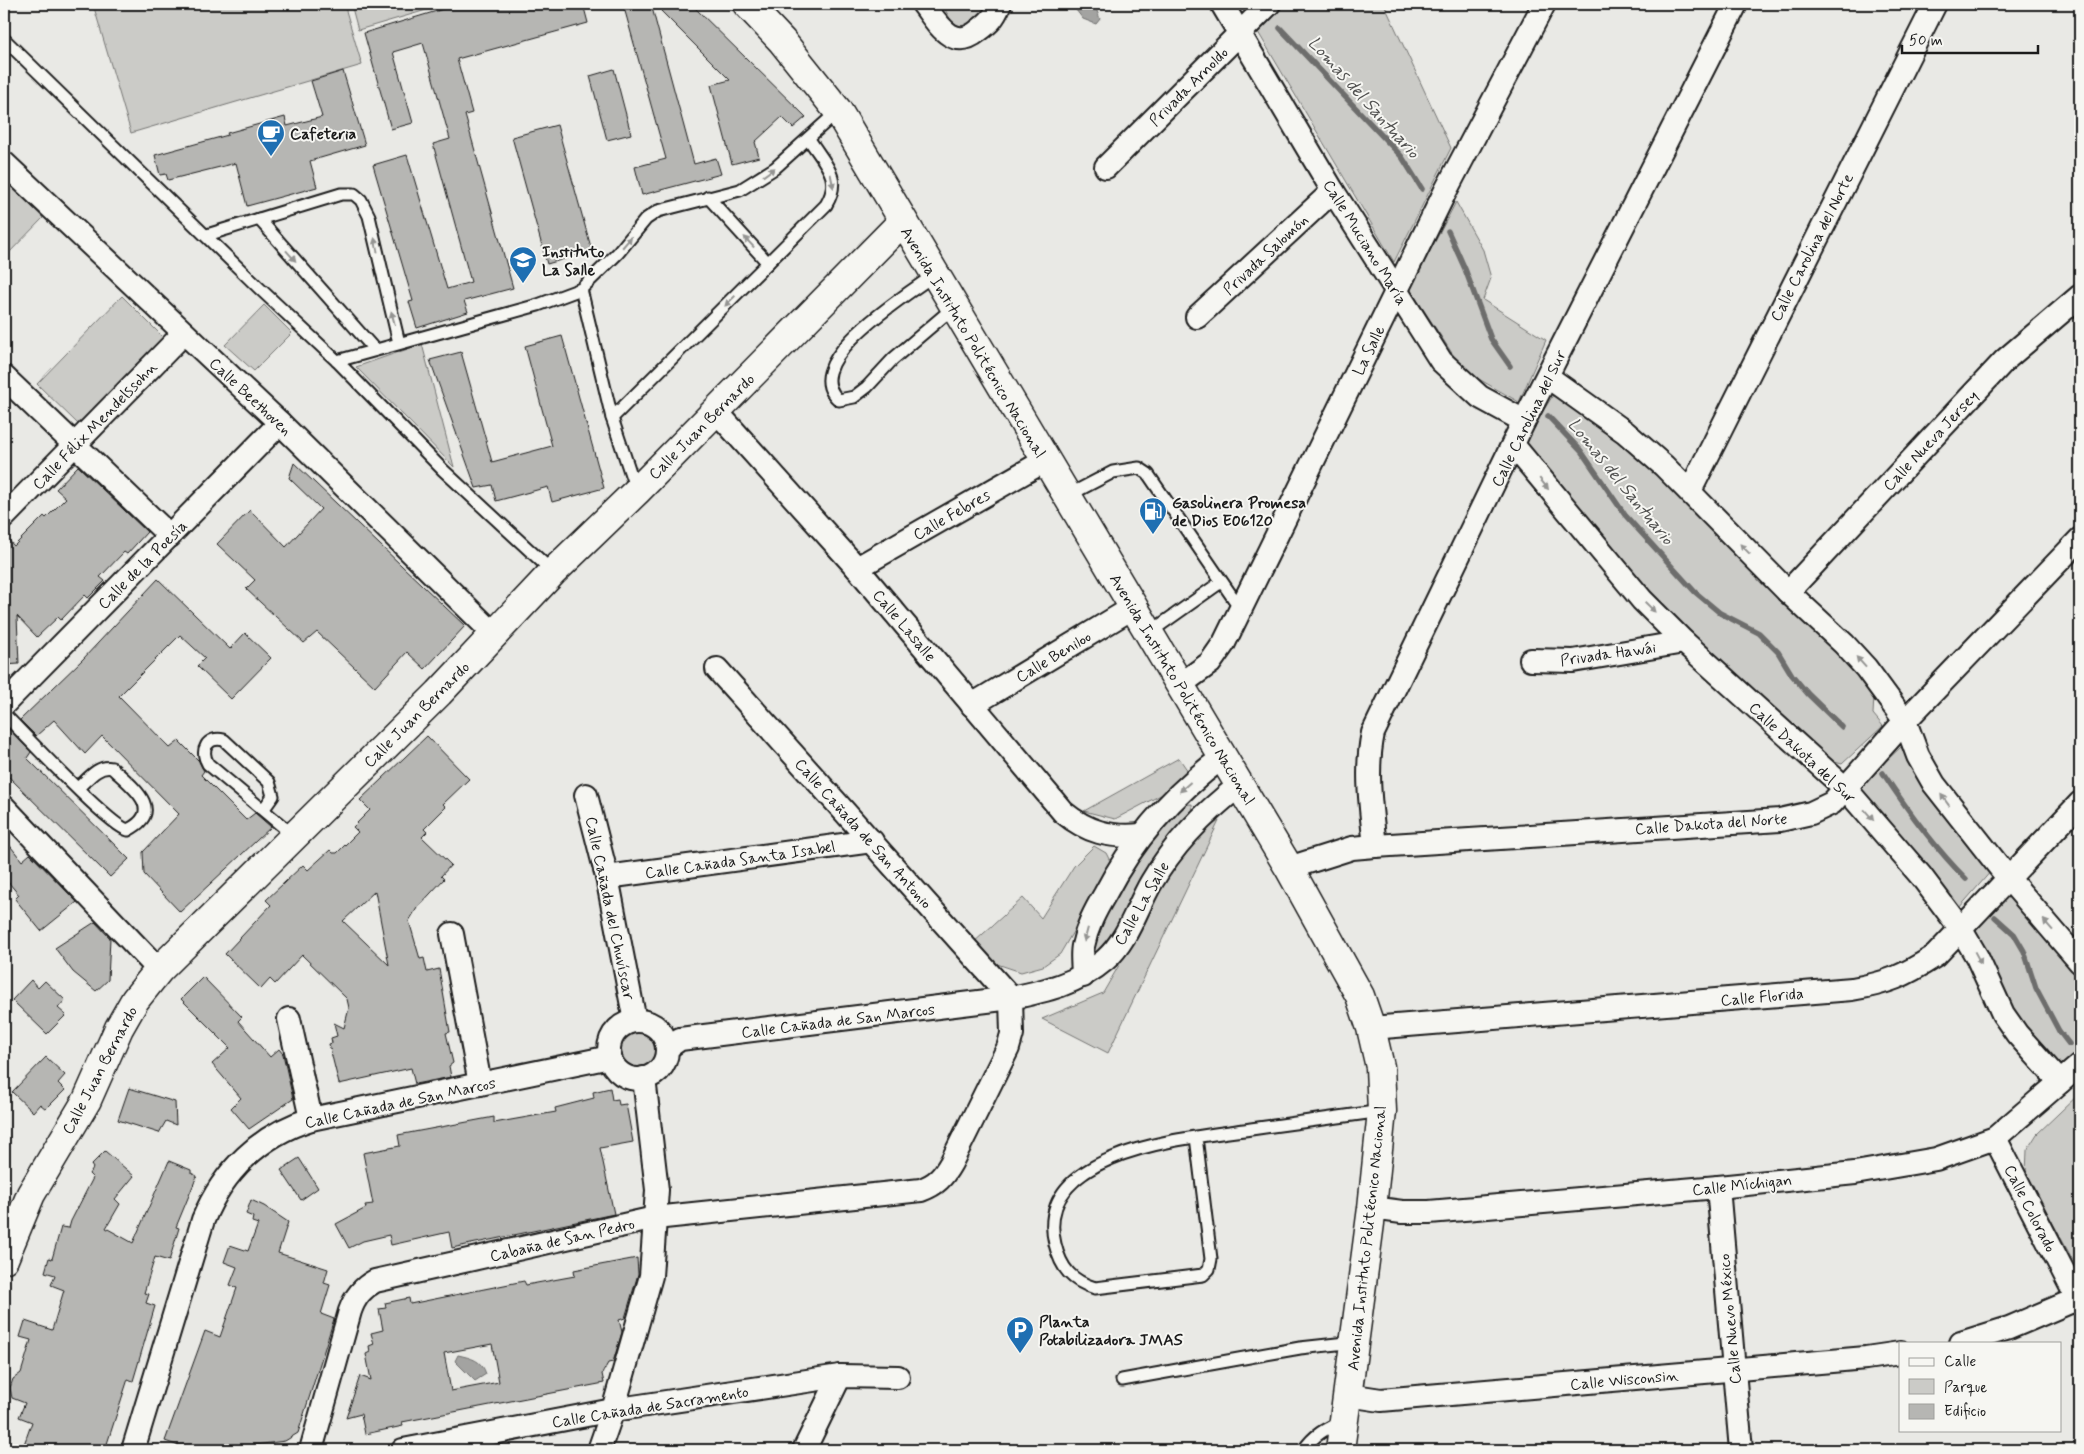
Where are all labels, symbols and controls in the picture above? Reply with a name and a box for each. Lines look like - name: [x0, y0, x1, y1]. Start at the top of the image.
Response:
- scale bar: [1902, 22, 2038, 54]
- text: 50 m: [1909, 31, 1943, 51]
- water label: Lomas del Santuario: [1302, 32, 1425, 165]
- street label: Privada Arnoldo: [1145, 43, 1233, 131]
- cafe icon: Cafeteria: [256, 118, 286, 157]
- place label: Cafeteria: [290, 124, 356, 145]
- one-way arrow: [762, 167, 776, 177]
- street label: Calle Carolina del Norte: [1766, 170, 1859, 325]
- one-way arrow: [828, 173, 836, 189]
- street label: Calle Muciano María: [1318, 176, 1412, 310]
- street label: Privada Salomón: [1219, 210, 1313, 300]
- street label: Avenida Instituto Politécnico Nacional: [895, 223, 1050, 462]
- one-way arrow: [622, 235, 633, 248]
- one-way arrow: [743, 236, 755, 248]
- one-way arrow: [372, 238, 380, 253]
- place label: Instituto La Salle: [542, 242, 604, 281]
- school or university icon: Instituto La Salle: [508, 245, 538, 284]
- one-way arrow: [285, 249, 297, 261]
- one-way arrow: [724, 295, 736, 307]
- one-way arrow: [388, 311, 396, 326]
- street label: La Salle: [1348, 322, 1391, 379]
- street label: Calle Carolina del Sur: [1487, 346, 1572, 491]
- street label: Calle Beethoven: [204, 353, 296, 441]
- street label: Calle Félix Mendelssohn: [28, 357, 162, 495]
- street label: Calle Juan Bernardo: [644, 369, 760, 485]
- street label: Calle Nueva Jersey: [1879, 386, 1983, 496]
- water label: Lomas del Santuario: [1562, 413, 1679, 551]
- one-way arrow: [1539, 477, 1550, 490]
- street label: Calle Febres: [909, 485, 994, 546]
- place label: Gasolinera Promesa de Dios E06120: [1172, 493, 1306, 532]
- fuel station icon: Gasolinera Promesa de Dios E06120: [1138, 496, 1168, 535]
- street label: Calle de la Poesía: [94, 516, 192, 614]
- one-way arrow: [1739, 543, 1751, 555]
- street label: Avenida Instituto Politécnico Nacional: [1104, 570, 1259, 809]
- street label: Calle Lasalle: [867, 585, 940, 667]
- one-way arrow: [1643, 601, 1655, 613]
- street label: Calle Beniloo: [1012, 627, 1095, 688]
- street label: Privada Hawái: [1559, 637, 1658, 672]
- street label: Calle Juan Bernardo: [359, 657, 475, 773]
- one-way arrow: [1855, 657, 1867, 669]
- street label: Calle Dakota del Sur: [1744, 698, 1860, 808]
- street label: Calle Cañada de San Antonio: [790, 754, 936, 914]
- one-way arrow: [1180, 781, 1192, 793]
- one-way arrow: [1940, 793, 1950, 807]
- one-way arrow: [1864, 808, 1875, 821]
- street label: Calle Dakota del Norte: [1634, 809, 1788, 840]
- street label: Calle Cañada del Chuvíscar: [580, 815, 639, 1002]
- street label: Calle Cañada Santa Isabel: [644, 837, 837, 884]
- street label: Calle La Salle: [1110, 858, 1175, 950]
- one-way arrow: [2043, 919, 2054, 932]
- one-way arrow: [1081, 927, 1089, 942]
- one-way arrow: [1973, 952, 1982, 965]
- street label: Calle Florida: [1720, 983, 1805, 1012]
- street label: Calle Cañada de San Marcos: [740, 999, 936, 1044]
- street label: Calle Juan Bernardo: [58, 1003, 143, 1138]
- street label: Calle Cañada de San Marcos: [303, 1073, 498, 1134]
- street label: Avenida Instituto Politécnico Nacional: [1343, 1105, 1392, 1372]
- street label: Calle Colorado: [1999, 1161, 2061, 1256]
- street label: Calle Míchigan: [1691, 1170, 1793, 1201]
- street label: Cabaña de San Pedro: [488, 1214, 637, 1267]
- street label: Calle Nuevo México: [1714, 1253, 1747, 1385]
- place label: Planta Potabilizadora JMAS: [1039, 1312, 1183, 1351]
- parking icon: Planta Potabilizadora JMAS: [1005, 1315, 1035, 1354]
- legend: [1899, 1342, 2062, 1432]
- text: Calle: [1944, 1352, 1976, 1372]
- street label: Calle Wisconsin: [1569, 1365, 1680, 1396]
- text: Parque: [1944, 1378, 1987, 1398]
- street label: Calle Cañada de Sacramento: [550, 1382, 750, 1433]
- text: Edificio: [1944, 1402, 1986, 1422]

